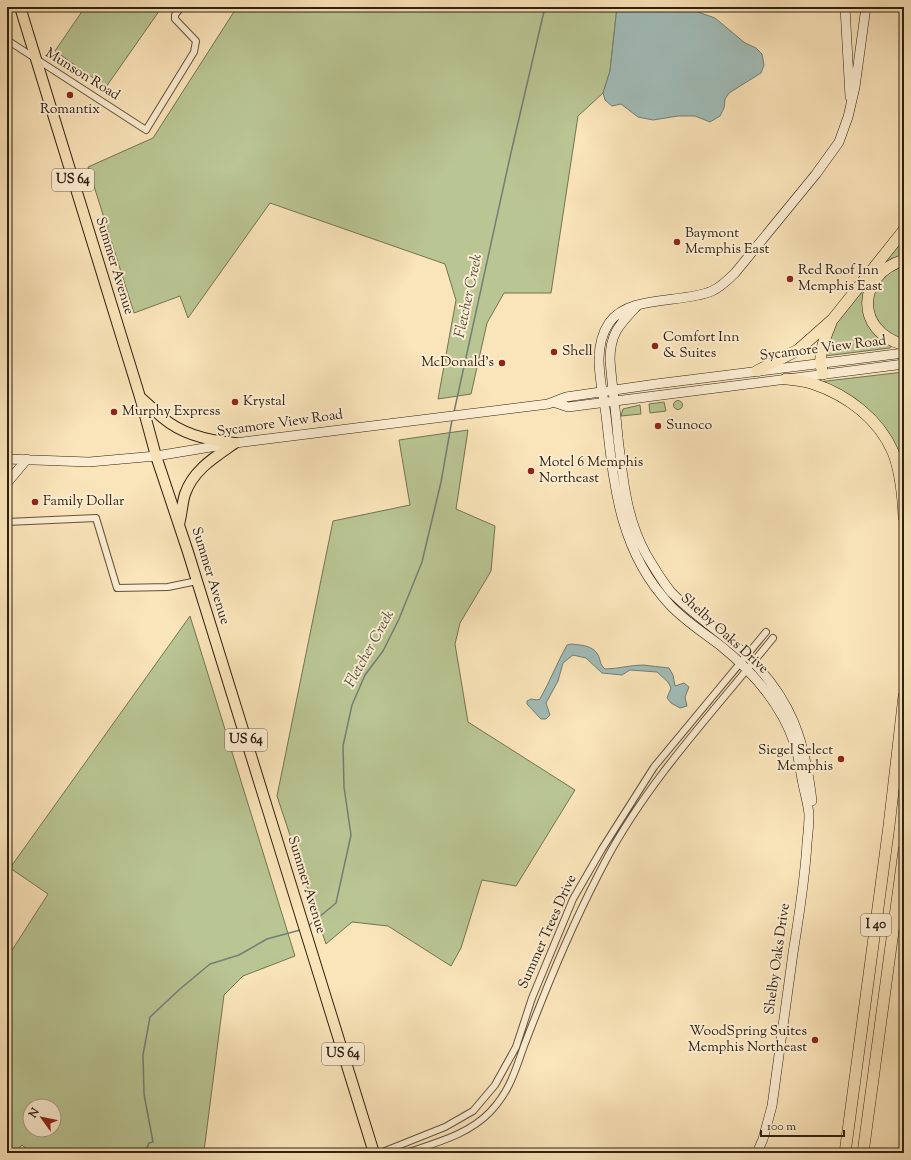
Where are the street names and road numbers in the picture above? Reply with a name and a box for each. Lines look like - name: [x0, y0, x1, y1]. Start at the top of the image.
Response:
- street label: Munson Road: [41, 44, 123, 106]
- road number: US 64: [52, 169, 94, 191]
- street label: Summer Avenue: [90, 215, 138, 317]
- street label: Sycamore View Road: [759, 331, 887, 367]
- street label: Sycamore View Road: [216, 405, 345, 443]
- street label: Summer Avenue: [186, 525, 234, 627]
- street label: Shelby Oaks Drive: [676, 589, 772, 679]
- road number: US 64: [225, 729, 267, 751]
- street label: Summer Avenue: [282, 834, 330, 936]
- street label: Summer Trees Drive: [514, 872, 582, 992]
- street label: Shelby Oaks Drive: [760, 902, 796, 1016]
- road number: I 40: [861, 914, 891, 936]
- road number: US 64: [322, 1043, 364, 1065]

